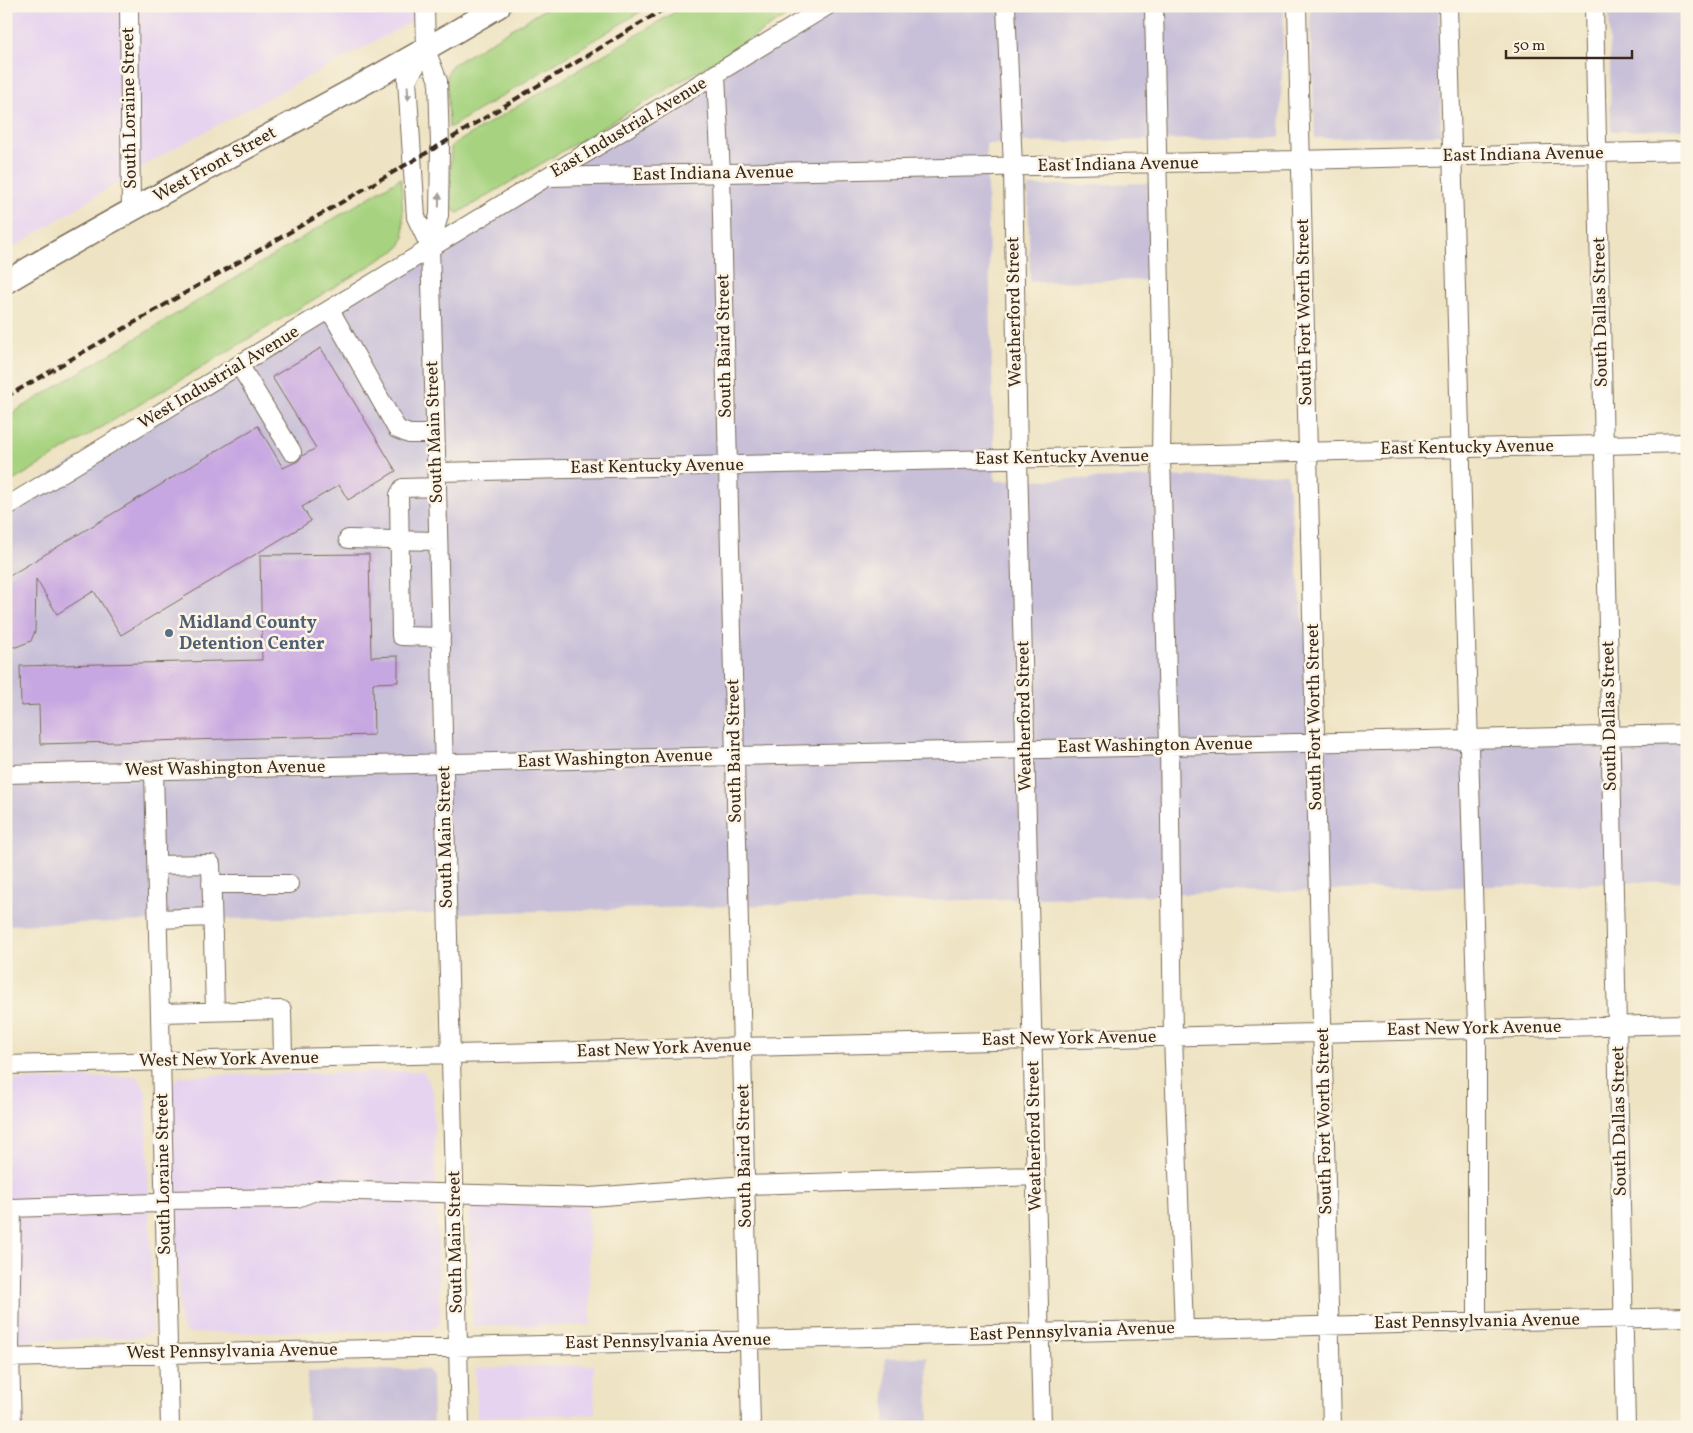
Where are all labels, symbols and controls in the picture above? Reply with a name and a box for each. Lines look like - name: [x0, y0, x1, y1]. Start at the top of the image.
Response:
- street label: South Loraine Street: [116, 27, 144, 189]
- scale bar: [1506, 28, 1632, 60]
- text: 50 m: [1513, 36, 1545, 57]
- street label: East Industrial Avenue: [546, 71, 712, 185]
- one-way arrow: [404, 86, 412, 102]
- street label: West Front Street: [149, 121, 281, 209]
- street label: East Indiana Avenue: [1442, 141, 1604, 169]
- street label: East Indiana Avenue: [1037, 151, 1199, 179]
- street label: East Indiana Avenue: [632, 160, 794, 188]
- one-way arrow: [435, 192, 443, 208]
- street label: South Fort Worth Street: [1291, 218, 1319, 406]
- street label: Weatherford Street: [1001, 236, 1029, 388]
- street label: South Dallas Street: [1587, 236, 1615, 388]
- street label: South Baird Street: [711, 274, 739, 418]
- street label: West Industrial Avenue: [134, 320, 304, 436]
- street label: South Main Street: [420, 360, 450, 504]
- street label: East Kentucky Avenue: [1380, 434, 1554, 462]
- street label: East Kentucky Avenue: [975, 444, 1149, 472]
- street label: East Kentucky Avenue: [570, 453, 744, 481]
- place label: Midland County Detention Center: [179, 611, 325, 657]
- street label: South Fort Worth Street: [1301, 623, 1329, 811]
- marker: Midland County Detention Center: [163, 627, 175, 639]
- street label: Weatherford Street: [1011, 640, 1039, 792]
- street label: South Dallas Street: [1596, 640, 1624, 792]
- street label: South Baird Street: [721, 679, 749, 823]
- street label: East Washington Avenue: [1057, 732, 1253, 760]
- street label: East Washington Avenue: [517, 743, 713, 775]
- street label: West Washington Avenue: [124, 755, 326, 783]
- street label: South Main Street: [432, 765, 460, 909]
- street label: East New York Avenue: [1386, 1015, 1562, 1043]
- street label: East New York Avenue: [981, 1025, 1157, 1053]
- street label: South Fort Worth Street: [1311, 1027, 1339, 1215]
- street label: East New York Avenue: [576, 1033, 752, 1065]
- street label: South Dallas Street: [1606, 1045, 1634, 1197]
- street label: West New York Avenue: [139, 1046, 319, 1074]
- street label: Weatherford Street: [1021, 1060, 1049, 1212]
- street label: South Baird Street: [731, 1084, 759, 1228]
- street label: South Loraine Street: [150, 1093, 178, 1255]
- street label: South Main Street: [442, 1170, 470, 1314]
- street label: East Pennsylvania Avenue: [1374, 1308, 1580, 1336]
- street label: East Pennsylvania Avenue: [969, 1316, 1175, 1348]
- street label: East Pennsylvania Avenue: [565, 1328, 771, 1356]
- street label: West Pennsylvania Avenue: [126, 1338, 338, 1366]

